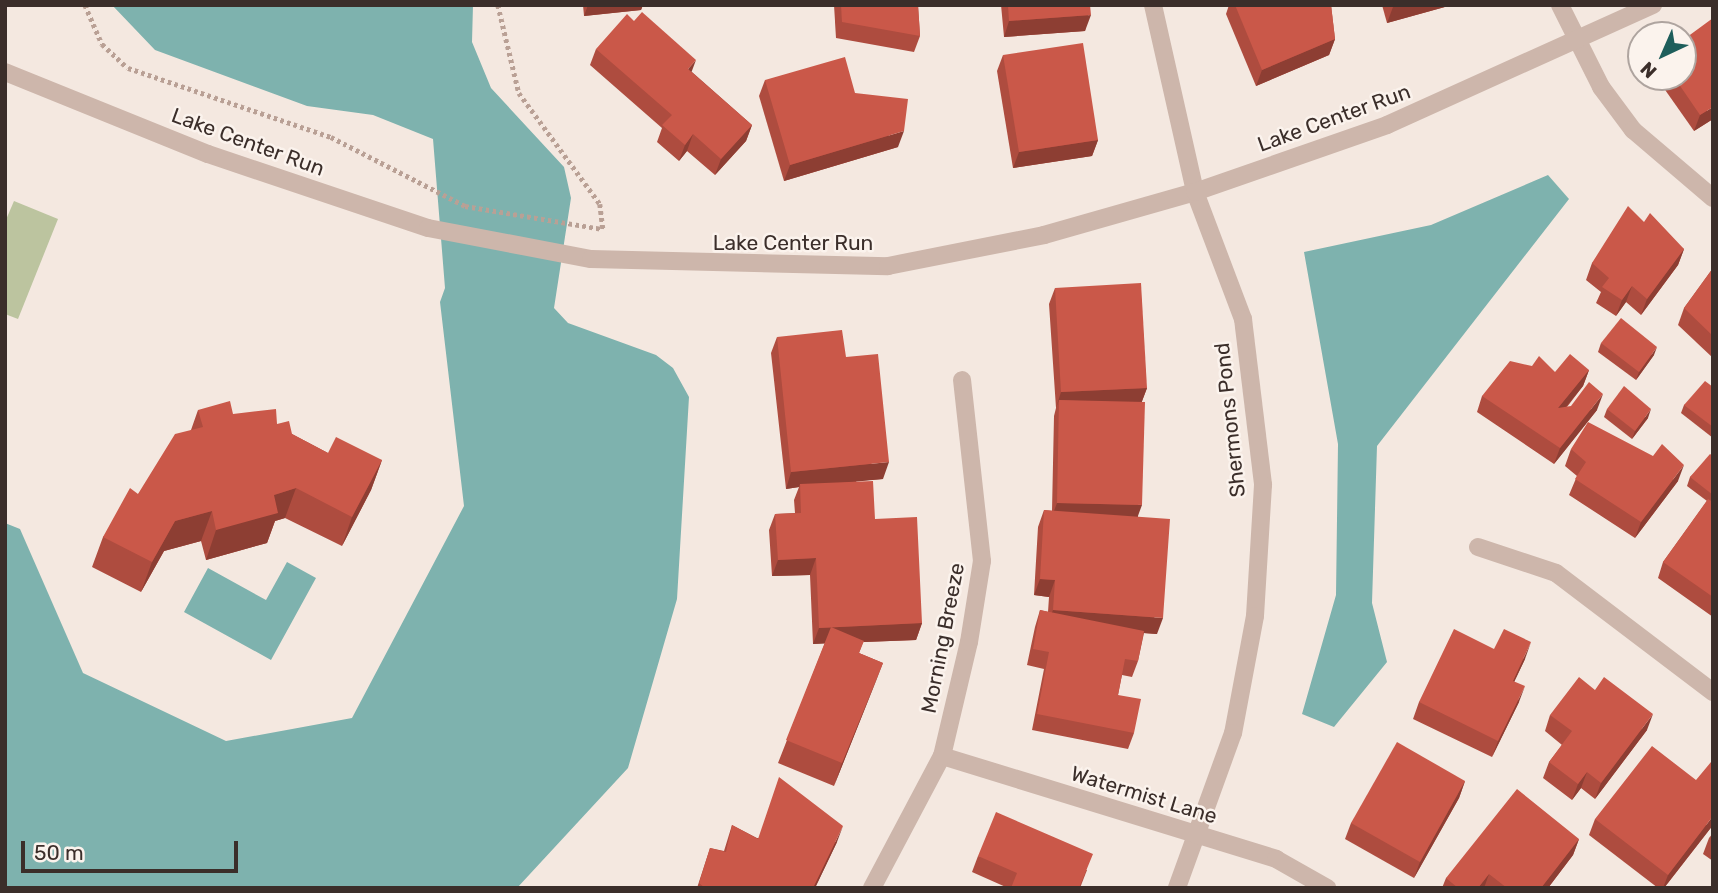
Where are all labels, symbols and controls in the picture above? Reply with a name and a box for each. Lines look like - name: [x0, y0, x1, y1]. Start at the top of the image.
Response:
- north arrow: [1627, 21, 1697, 91]
- text: N: [1636, 57, 1661, 83]
- street label: Lake Center Run: [1254, 79, 1414, 157]
- street label: Lake Center Run: [168, 103, 328, 181]
- street label: Lake Center Run: [712, 230, 874, 256]
- street label: Shermons Pond: [1209, 341, 1251, 499]
- street label: Morning Breeze: [916, 561, 970, 715]
- street label: Watermist Lane: [1068, 761, 1220, 829]
- scale bar: [24, 826, 242, 870]
- text: 50 m: [34, 840, 84, 865]

